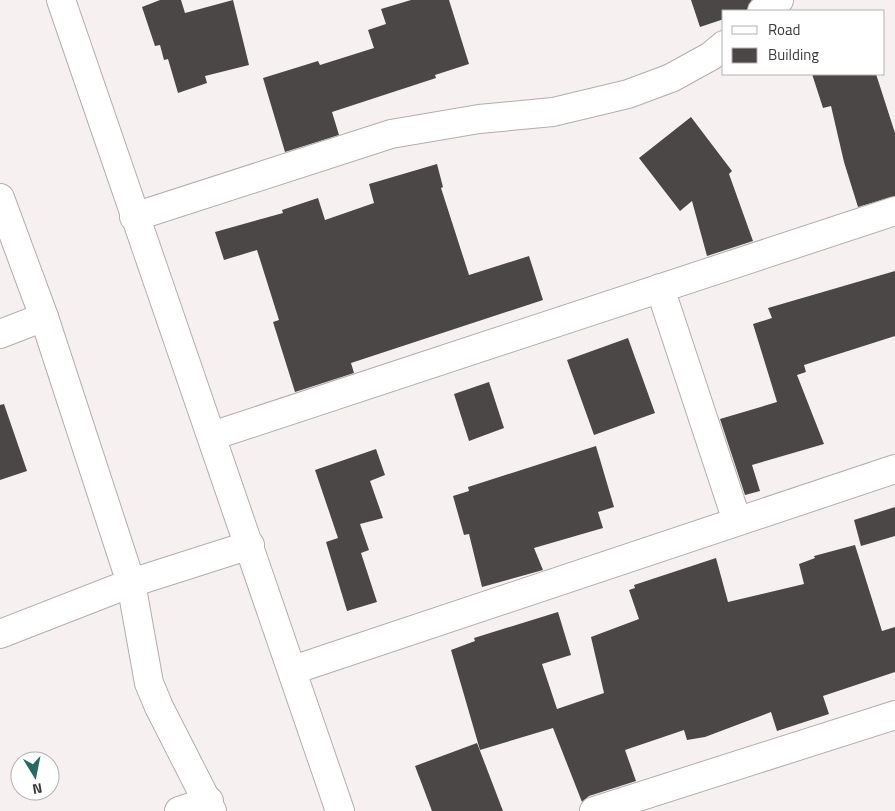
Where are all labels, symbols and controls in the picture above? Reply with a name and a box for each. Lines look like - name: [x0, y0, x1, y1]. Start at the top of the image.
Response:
- legend: [722, 10, 885, 75]
- text: Road: [768, 18, 800, 41]
- text: Building: [768, 43, 819, 66]
- north arrow: [10, 751, 60, 801]
- text: N: [31, 778, 44, 800]

